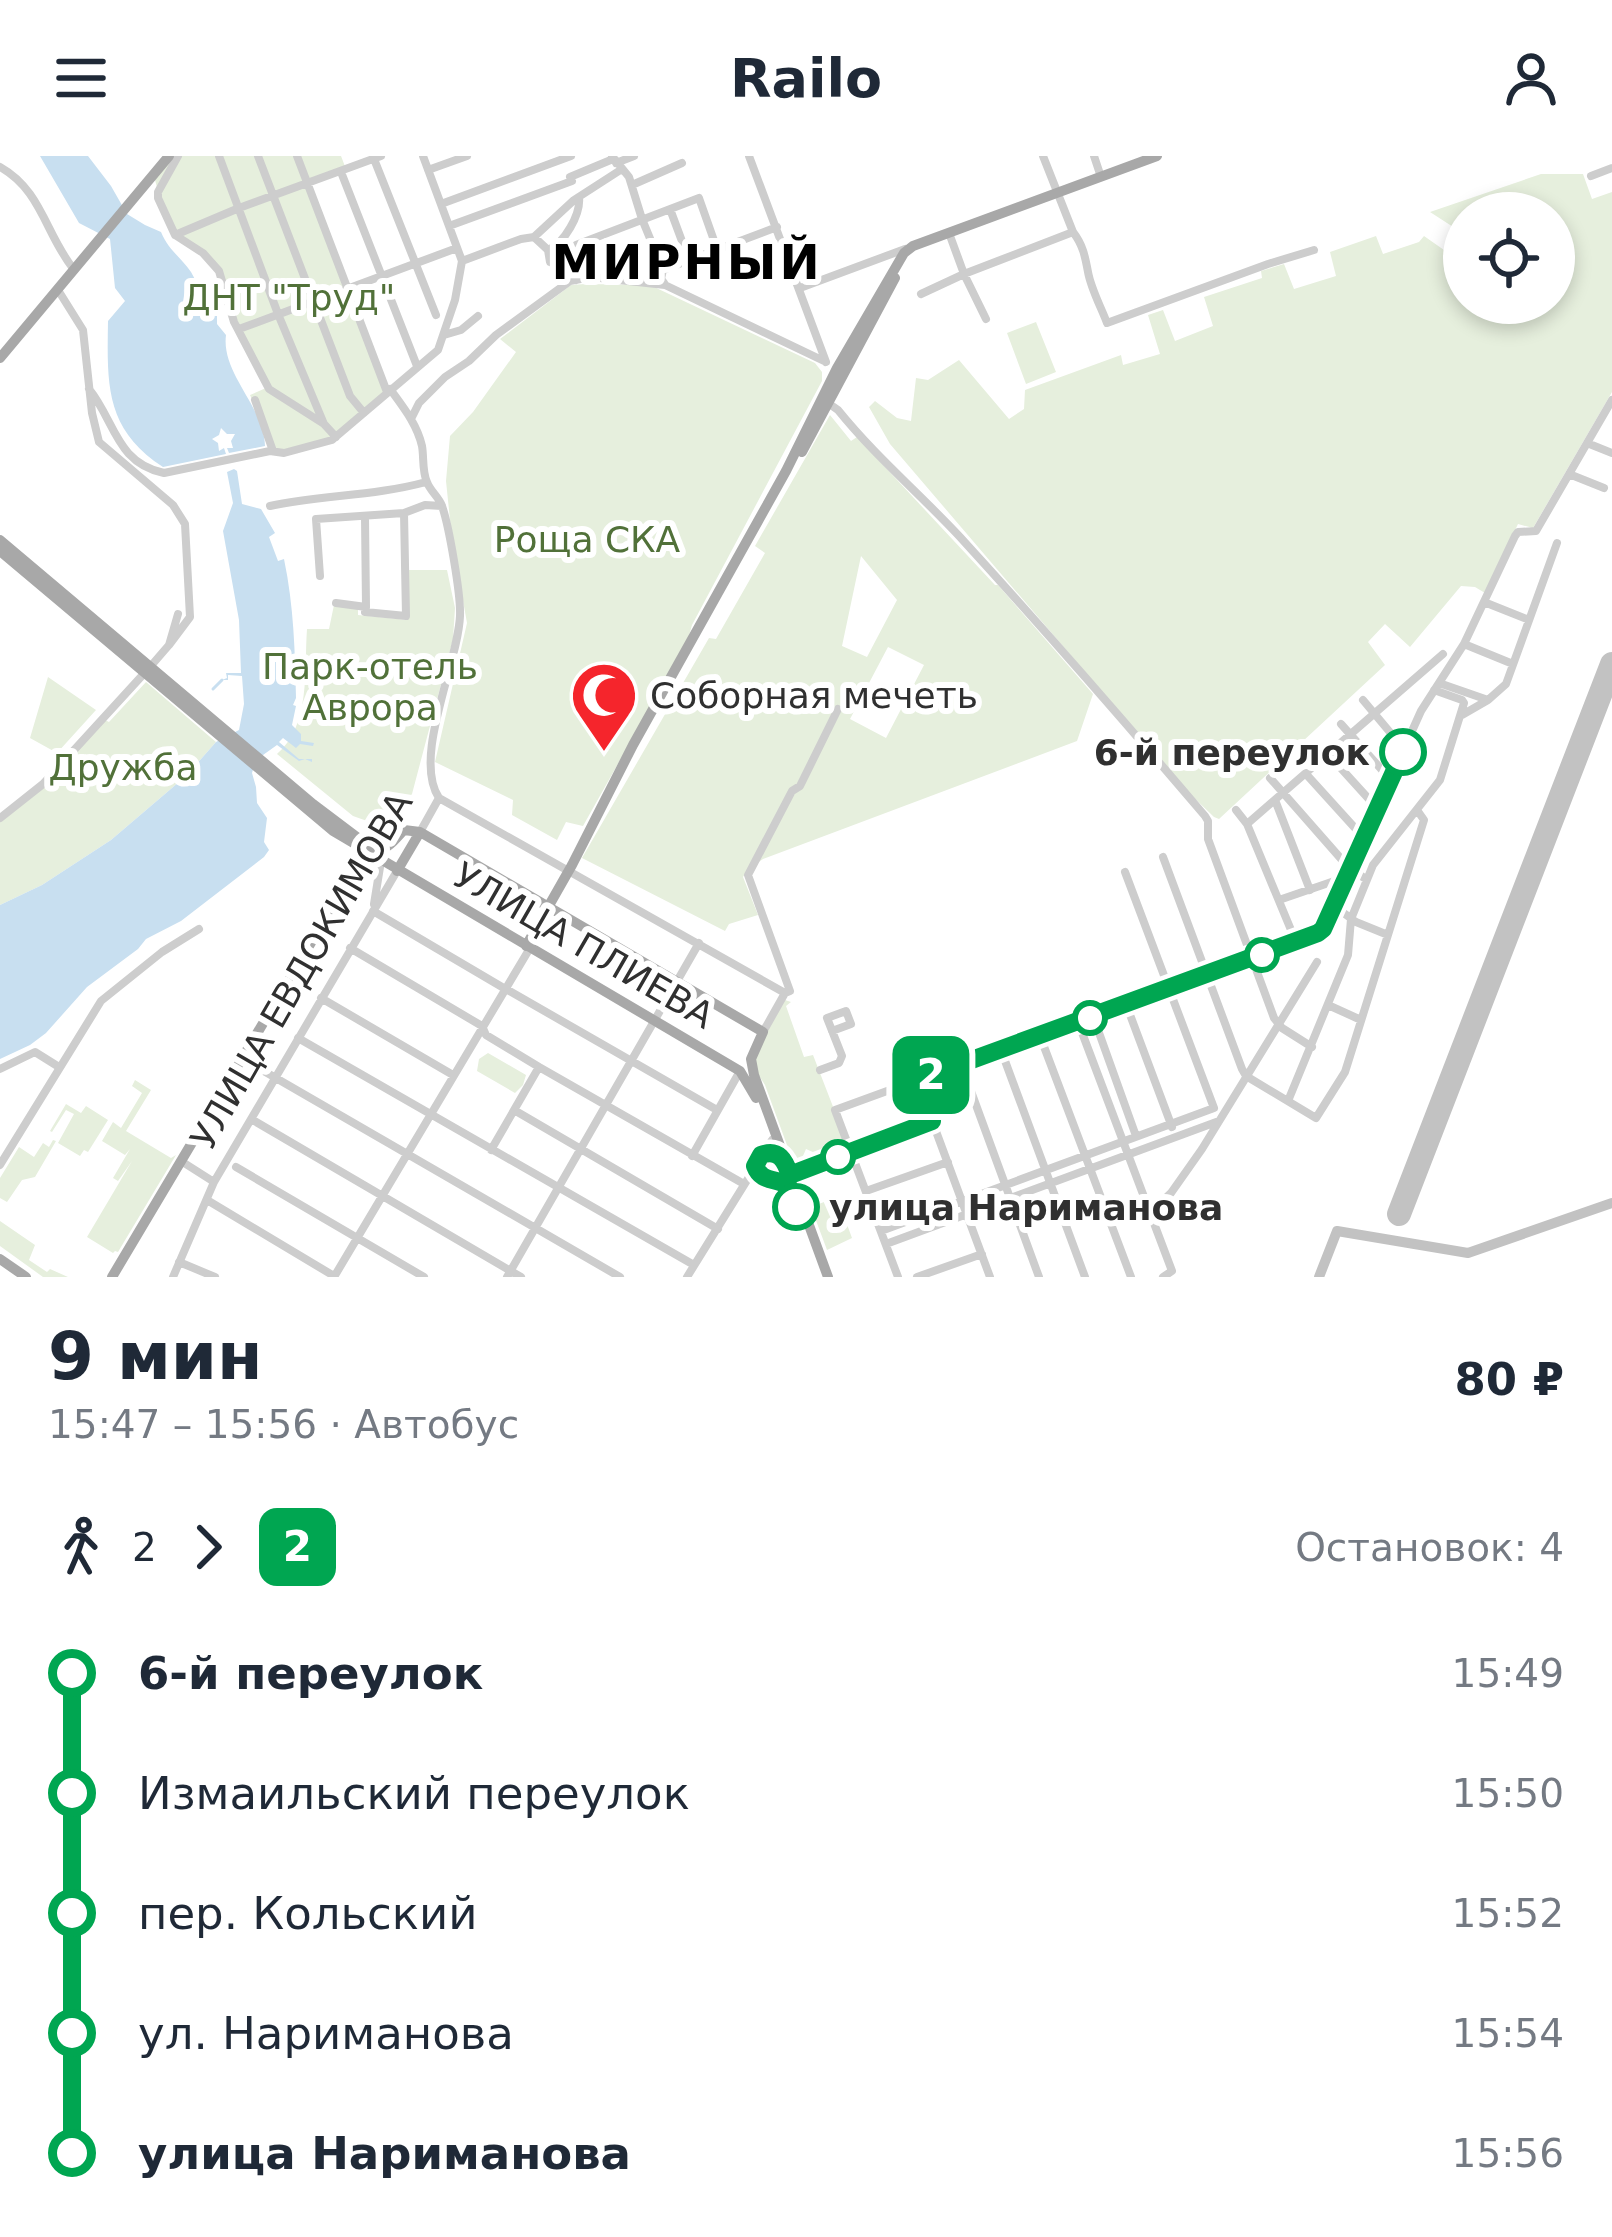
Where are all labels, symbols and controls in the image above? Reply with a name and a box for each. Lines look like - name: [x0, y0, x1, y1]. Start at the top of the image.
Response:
- icon: menu: [48, 45, 114, 111]
- icon: person: [1498, 45, 1564, 111]
- text: Railo: [730, 47, 882, 110]
- map controls: [1443, 192, 1575, 324]
- button: locate: [1443, 192, 1575, 324]
- district label: МИРНЫЙ: [551, 234, 823, 290]
- park label: ДНТ "Труд": [183, 277, 395, 318]
- park label: Роща СКА: [494, 519, 681, 560]
- park label: Парк-отель Аврора: [262, 646, 478, 728]
- mosque icon: Соборная мечеть: [569, 660, 639, 754]
- place label: Соборная мечеть: [650, 675, 978, 716]
- marker: 6-й переулок: [1381, 730, 1425, 774]
- place label: 6-й переулок: [1094, 732, 1370, 773]
- park label: Дружба: [49, 747, 197, 788]
- street label: УЛИЦА ЕВДОКИМОВА: [182, 784, 421, 1156]
- street label: УЛИЦА ПЛИЕВА: [447, 854, 721, 1037]
- unlabelled marker: [1246, 939, 1278, 971]
- unlabelled marker: [1074, 1002, 1106, 1034]
- line badge: 2: [892, 1036, 970, 1114]
- text: 2: [916, 1050, 946, 1099]
- unlabelled marker: [822, 1141, 854, 1173]
- marker: улица Нариманова: [774, 1185, 818, 1229]
- place label: улица Нариманова: [829, 1187, 1223, 1228]
- text: 9 мин: [48, 1318, 263, 1395]
- text: 80 ₽: [1454, 1353, 1564, 1406]
- text: 15:47 – 15:56 · Автобус: [48, 1402, 519, 1447]
- icon: walk: [48, 1514, 114, 1580]
- icon: forward: [175, 1514, 241, 1580]
- text: 2: [283, 1522, 312, 1571]
- text: 2: [132, 1525, 157, 1570]
- text: Остановок: 4: [1295, 1525, 1564, 1570]
- text: 6-й переулок: [138, 1647, 483, 1700]
- text: 15:49: [1452, 1651, 1564, 1696]
- text: Измаильский переулок: [138, 1767, 690, 1820]
- text: 15:50: [1452, 1771, 1564, 1816]
- text: пер. Кольский: [138, 1887, 477, 1940]
- text: 15:52: [1452, 1891, 1564, 1936]
- text: ул. Нариманова: [138, 2007, 514, 2060]
- text: 15:54: [1452, 2011, 1564, 2056]
- text: улица Нариманова: [138, 2127, 631, 2180]
- text: 15:56: [1452, 2131, 1564, 2176]

